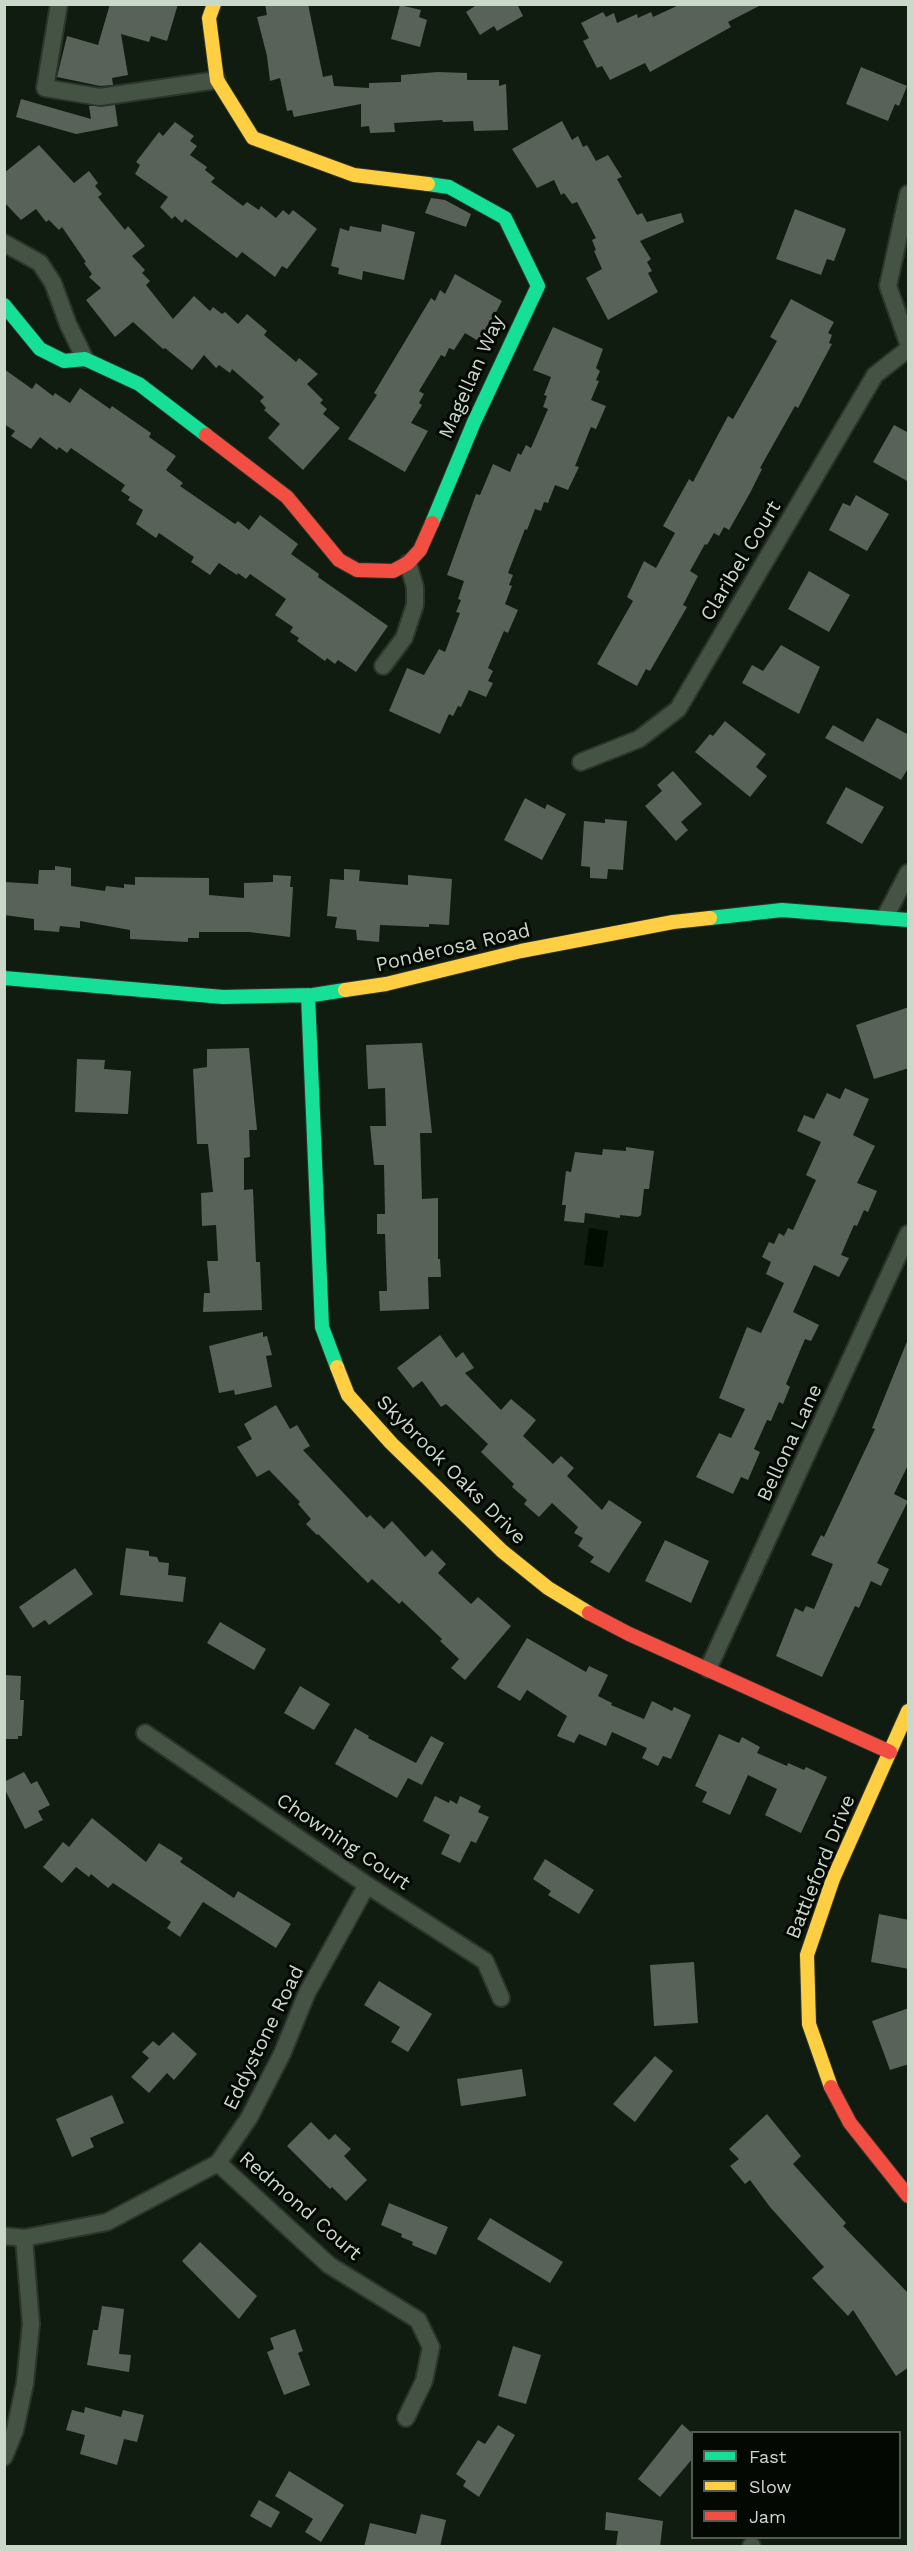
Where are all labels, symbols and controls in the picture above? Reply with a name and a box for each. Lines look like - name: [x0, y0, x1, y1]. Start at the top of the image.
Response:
- street label: Magellan Way: [434, 312, 510, 442]
- street label: Claribel Court: [696, 497, 786, 625]
- street label: Ponderosa Road: [373, 919, 533, 977]
- street label: Bellona Lane: [752, 1381, 828, 1505]
- street label: Skybrook Oaks Drive: [371, 1390, 531, 1550]
- street label: Chowning Court: [272, 1788, 414, 1896]
- street label: Battleford Drive: [781, 1791, 861, 1943]
- street label: Eddystone Road: [219, 1962, 309, 2114]
- street label: Redmond Court: [234, 2146, 366, 2266]
- legend: [691, 2431, 901, 2539]
- text: Fast: [749, 2446, 786, 2467]
- text: Slow: [749, 2476, 792, 2497]
- text: Jam: [749, 2506, 786, 2527]

